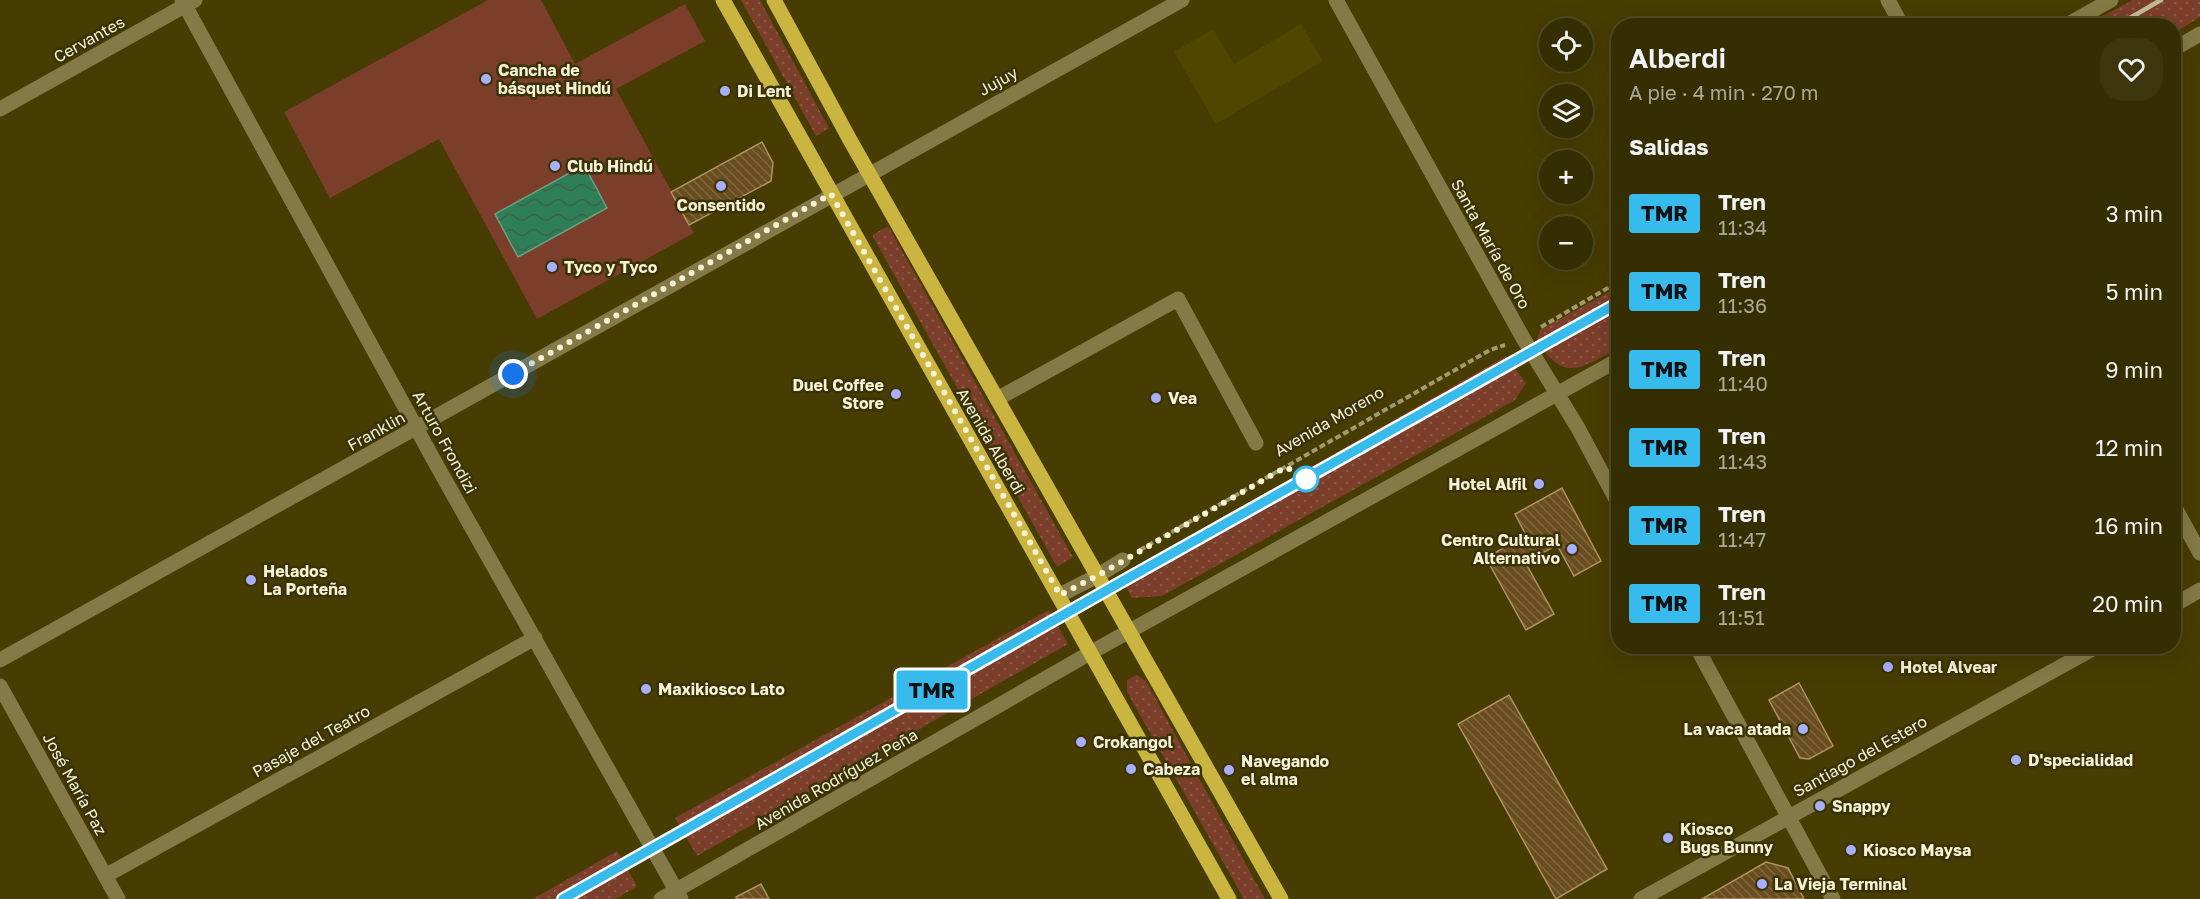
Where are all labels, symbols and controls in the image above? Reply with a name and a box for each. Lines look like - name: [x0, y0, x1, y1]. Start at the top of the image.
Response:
- street label: Cervantes: [50, 11, 128, 67]
- map controls: [1539, 18, 1593, 270]
- button: locate: [1539, 18, 1593, 72]
- button: heart: [2100, 38, 2163, 101]
- text: Alberdi: [1629, 41, 1726, 74]
- place label: Cancha de básquet Hindú: [498, 60, 611, 98]
- street label: Jujuy: [975, 62, 1021, 100]
- marker: Cancha de básquet Hindú: [479, 72, 493, 86]
- text: A pie · 4 min · 270 m: [1629, 80, 1819, 104]
- place label: Di Lent: [737, 81, 791, 101]
- marker: Di Lent: [718, 84, 732, 98]
- button: layers: [1539, 84, 1593, 138]
- text: Salidas: [1629, 133, 1709, 160]
- button: +: [1539, 150, 1593, 204]
- place label: Club Hindú: [567, 156, 653, 176]
- marker: Club Hindú: [548, 159, 562, 173]
- street label: Santa María de Oro: [1447, 176, 1535, 312]
- marker: Consentido: [714, 179, 728, 193]
- text: Tren: [1718, 188, 1766, 215]
- place label: Consentido: [677, 195, 766, 215]
- text: TMR: [1641, 200, 1688, 226]
- text: 3 min: [2106, 200, 2163, 227]
- text: 11:34: [1718, 215, 1767, 239]
- button: −: [1539, 216, 1593, 270]
- place label: Tyco y Tyco: [564, 257, 658, 277]
- marker: Tyco y Tyco: [545, 260, 559, 274]
- text: Tren: [1718, 266, 1766, 293]
- text: TMR: [1641, 278, 1688, 304]
- text: 5 min: [2106, 278, 2163, 305]
- text: 11:36: [1718, 293, 1767, 317]
- text: Tren: [1718, 344, 1766, 371]
- text: TMR: [1641, 356, 1688, 382]
- text: 9 min: [2105, 356, 2163, 383]
- your location: [498, 359, 528, 389]
- text: 11:40: [1718, 371, 1768, 395]
- place label: Duel Coffee Store: [793, 375, 884, 413]
- street label: Avenida Moreno: [1271, 382, 1387, 460]
- street label: Avenida Alberdi: [952, 384, 1030, 498]
- street label: Arturo Frondizi: [408, 387, 482, 497]
- marker: Duel Coffee Store: [889, 387, 903, 401]
- place label: Vea: [1168, 388, 1197, 408]
- marker: Vea: [1149, 391, 1163, 405]
- street label: Franklin: [344, 407, 408, 455]
- text: Tren: [1718, 422, 1766, 449]
- text: TMR: [1641, 434, 1688, 460]
- text: 12 min: [2095, 434, 2163, 461]
- text: 11:43: [1718, 449, 1767, 473]
- unlabelled marker: [1293, 466, 1319, 492]
- place label: Hotel Alfil: [1448, 474, 1528, 494]
- marker: Hotel Alfil: [1532, 477, 1546, 491]
- text: Tren: [1718, 500, 1766, 527]
- text: TMR: [1641, 512, 1688, 538]
- text: 16 min: [2095, 512, 2163, 539]
- text: 11:47: [1718, 527, 1766, 551]
- place label: Centro Cultural Alternativo: [1441, 530, 1561, 568]
- marker: Centro Cultural Alternativo: [1565, 542, 1579, 556]
- place label: Helados La Porteña: [263, 561, 347, 599]
- marker: Helados La Porteña: [244, 573, 258, 587]
- text: Tren: [1718, 578, 1766, 605]
- text: TMR: [1641, 590, 1688, 616]
- text: 20 min: [2092, 590, 2163, 617]
- text: 11:51: [1718, 605, 1765, 629]
- place label: Hotel Alvear: [1900, 657, 1997, 677]
- marker: Hotel Alvear: [1881, 660, 1895, 674]
- line badge: TMR: [898, 670, 966, 710]
- text: TMR: [909, 677, 955, 703]
- place label: Maxikiosco Lato: [658, 679, 785, 699]
- marker: Maxikiosco Lato: [639, 682, 653, 696]
- street label: Pasaje del Teatro: [249, 700, 373, 782]
- street label: Santiago del Estero: [1790, 711, 1930, 801]
- place label: La vaca atada: [1684, 719, 1791, 739]
- marker: La vaca atada: [1796, 722, 1810, 736]
- street label: Avenida Rodríguez Peña: [751, 724, 921, 834]
- street label: José María Paz: [39, 729, 111, 839]
- place label: Crokangol: [1093, 732, 1173, 752]
- marker: Crokangol: [1074, 735, 1088, 749]
- place label: D'specialidad: [2028, 750, 2133, 770]
- place label: Navegando el alma: [1241, 751, 1330, 789]
- marker: D'specialidad: [2009, 753, 2023, 767]
- place label: Cabeza: [1143, 759, 1200, 779]
- marker: Cabeza: [1124, 762, 1138, 776]
- marker: Navegando el alma: [1222, 763, 1236, 777]
- place label: Snappy: [1832, 796, 1891, 816]
- marker: Snappy: [1813, 799, 1827, 813]
- place label: Kiosco Bugs Bunny: [1680, 819, 1774, 857]
- marker: Kiosco Bugs Bunny: [1661, 831, 1675, 845]
- place label: Kiosco Maysa: [1863, 840, 1971, 860]
- marker: Kiosco Maysa: [1844, 843, 1858, 857]
- place label: La Vieja Terminal: [1774, 874, 1908, 894]
- marker: La Vieja Terminal: [1755, 877, 1769, 891]

